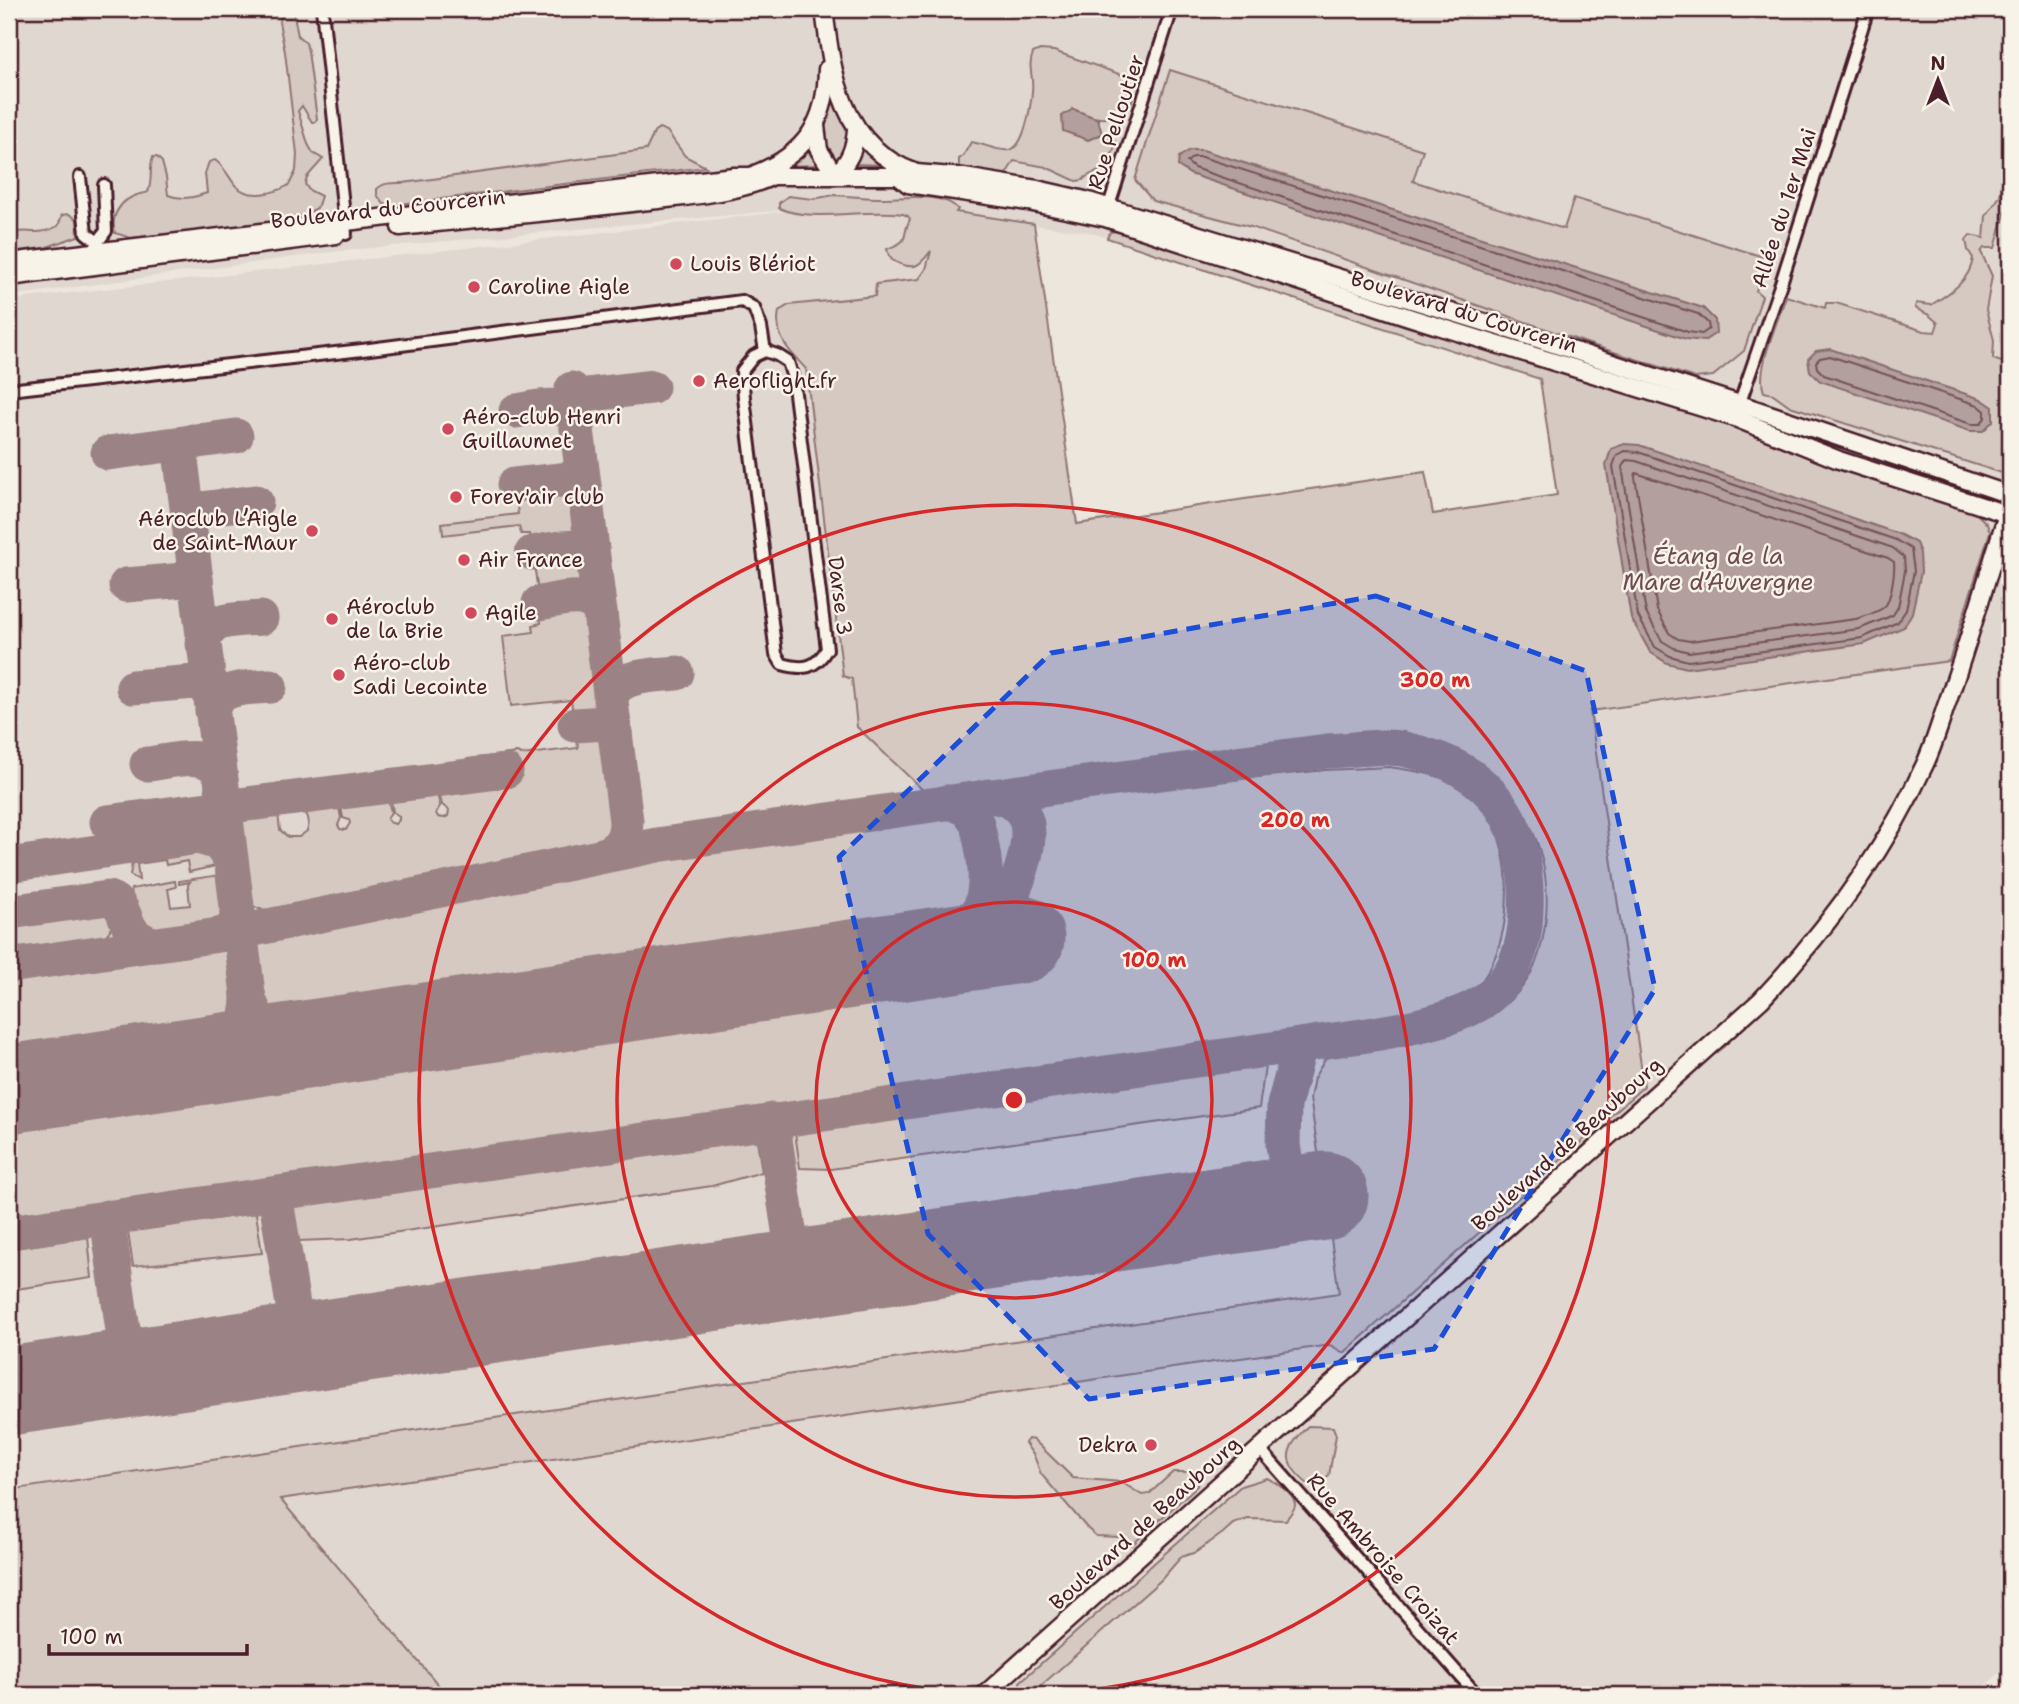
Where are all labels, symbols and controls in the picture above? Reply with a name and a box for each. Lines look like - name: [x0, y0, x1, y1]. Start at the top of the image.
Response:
- north arrow: [1904, 46, 1974, 116]
- street label: Rue Pelloutier: [1081, 51, 1151, 193]
- text: N: [1930, 51, 1946, 76]
- street label: Allée du 1er Mai: [1745, 125, 1823, 291]
- street label: Boulevard du Courcerin: [269, 183, 507, 235]
- place label: Louis Blériot: [690, 250, 816, 278]
- marker: Louis Blériot: [668, 256, 684, 272]
- street label: Boulevard du Courcerin: [1347, 264, 1581, 360]
- place label: Caroline Aigle: [488, 273, 630, 301]
- marker: Caroline Aigle: [466, 279, 482, 295]
- place label: Aeroflight.fr: [713, 367, 837, 395]
- marker: Aeroflight.fr: [691, 373, 707, 389]
- place label: Aéro-club Henri Guillaumet: [462, 403, 621, 455]
- marker: Aéro-club Henri Guillaumet: [440, 421, 456, 437]
- place label: Forev'air club: [470, 483, 604, 511]
- marker: Forev'air club: [448, 489, 464, 505]
- place label: Aéroclub L’Aigle de Saint-Maur: [138, 505, 298, 557]
- marker: Aéroclub L’Aigle de Saint-Maur: [304, 523, 320, 539]
- water label: Étang de la Mare d’Auvergne: [1622, 540, 1814, 597]
- place label: Air France: [478, 546, 583, 574]
- marker: Air France: [456, 552, 472, 568]
- street label: Darse 3: [821, 555, 859, 637]
- place label: Aéroclub de la Brie: [346, 593, 444, 645]
- place label: Agile: [485, 599, 537, 627]
- marker: Agile: [463, 605, 479, 621]
- marker: Aéroclub de la Brie: [324, 611, 340, 627]
- place label: Aéro-club Sadi Lecointe: [353, 649, 488, 701]
- text: 300 m: [1400, 666, 1470, 694]
- marker: Aéro-club Sadi Lecointe: [331, 667, 347, 683]
- text: 200 m: [1260, 806, 1330, 834]
- text: 100 m: [1122, 946, 1186, 974]
- street label: Boulevard de Beaubourg: [1466, 1051, 1668, 1237]
- centre of rings: [1002, 1088, 1026, 1112]
- street label: Boulevard de Beaubourg: [1044, 1430, 1246, 1616]
- place label: Dekra: [1078, 1431, 1137, 1459]
- marker: Dekra: [1143, 1437, 1159, 1453]
- street label: Rue Ambroise Croizat: [1300, 1467, 1466, 1651]
- scale bar: [49, 1613, 247, 1657]
- text: 100 m: [60, 1623, 123, 1651]

